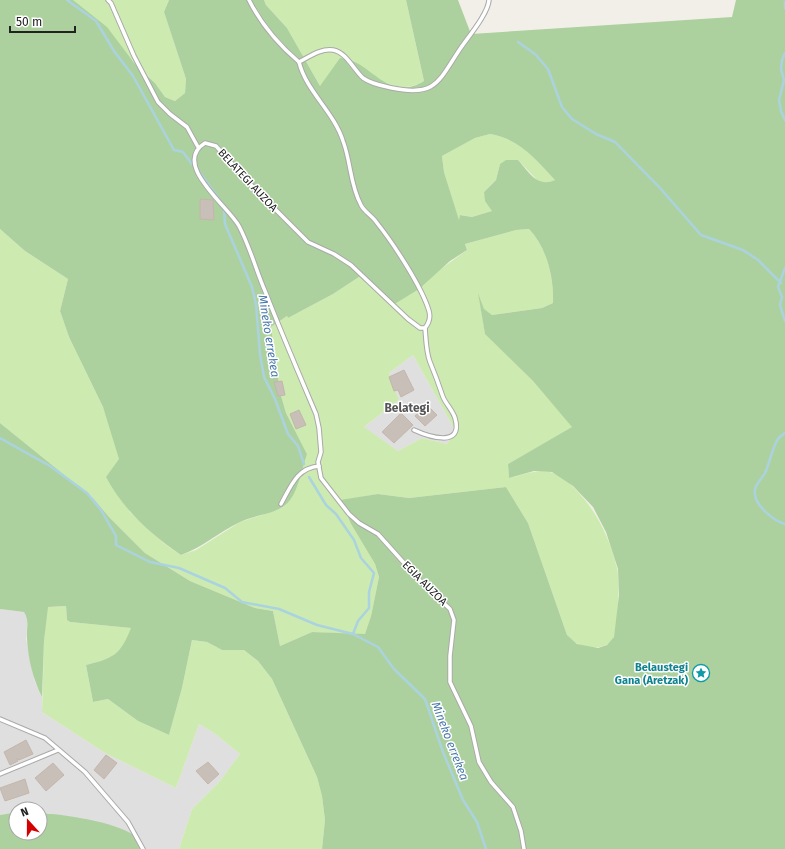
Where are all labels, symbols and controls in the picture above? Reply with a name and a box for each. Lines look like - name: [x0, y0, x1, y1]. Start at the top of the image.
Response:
- scale bar: [10, 8, 75, 34]
- text: 50 m: [16, 15, 42, 29]
- street label: BELATEGI AUZOA: [215, 146, 280, 215]
- water label: Mineko errekea: [256, 294, 282, 378]
- district label: Belategi: [384, 401, 430, 415]
- street label: EGIA AUZOA: [400, 558, 450, 609]
- place label: Belaustegi Gana (Aretzak): [615, 661, 688, 687]
- place icon: Belaustegi Gana (Aretzak): [691, 663, 711, 683]
- water label: Mineko errekea: [429, 700, 471, 782]
- north arrow: [8, 801, 48, 841]
- text: N: [19, 805, 30, 820]

